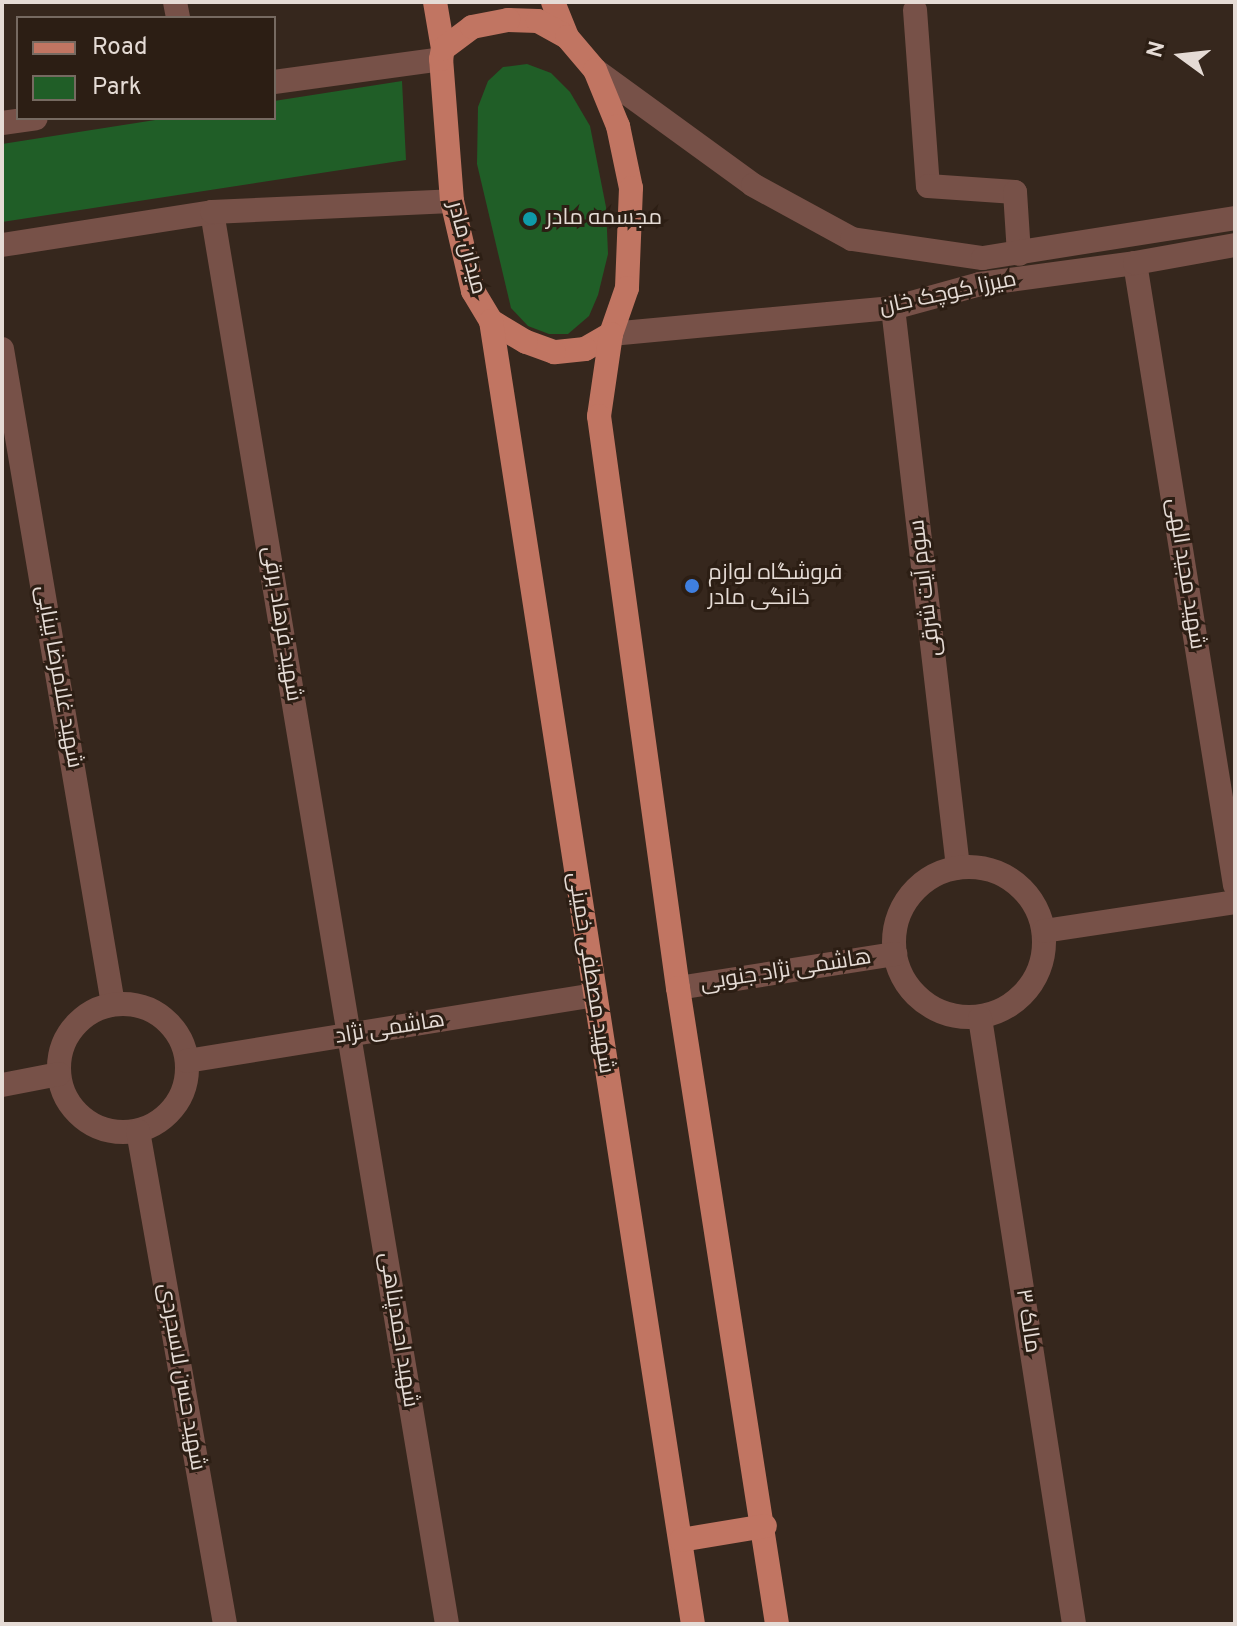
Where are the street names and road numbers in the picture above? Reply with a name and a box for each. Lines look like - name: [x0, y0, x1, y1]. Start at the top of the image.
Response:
- street label: میدان مادر: [441, 199, 491, 297]
- street label: میرزا کوچک خان: [877, 267, 1019, 321]
- street label: شهید مجید الهی: [1160, 496, 1210, 652]
- street label: سوم آیت شرقی: [905, 518, 947, 658]
- street label: شهید فرهاد برقی: [256, 545, 306, 703]
- street label: شهید غلامرضا بینایی: [29, 584, 87, 770]
- street label: شهید مصطفی خمینی: [561, 870, 619, 1076]
- street label: هاشمی نژاد جنوبی: [699, 944, 873, 998]
- street label: هاشمی نژاد: [333, 1007, 447, 1051]
- street label: شهید احمدپناهی: [373, 1251, 423, 1409]
- street label: شهید حسن لاسجردی: [152, 1281, 210, 1473]
- street label: مالک ۳: [1009, 1287, 1045, 1355]

